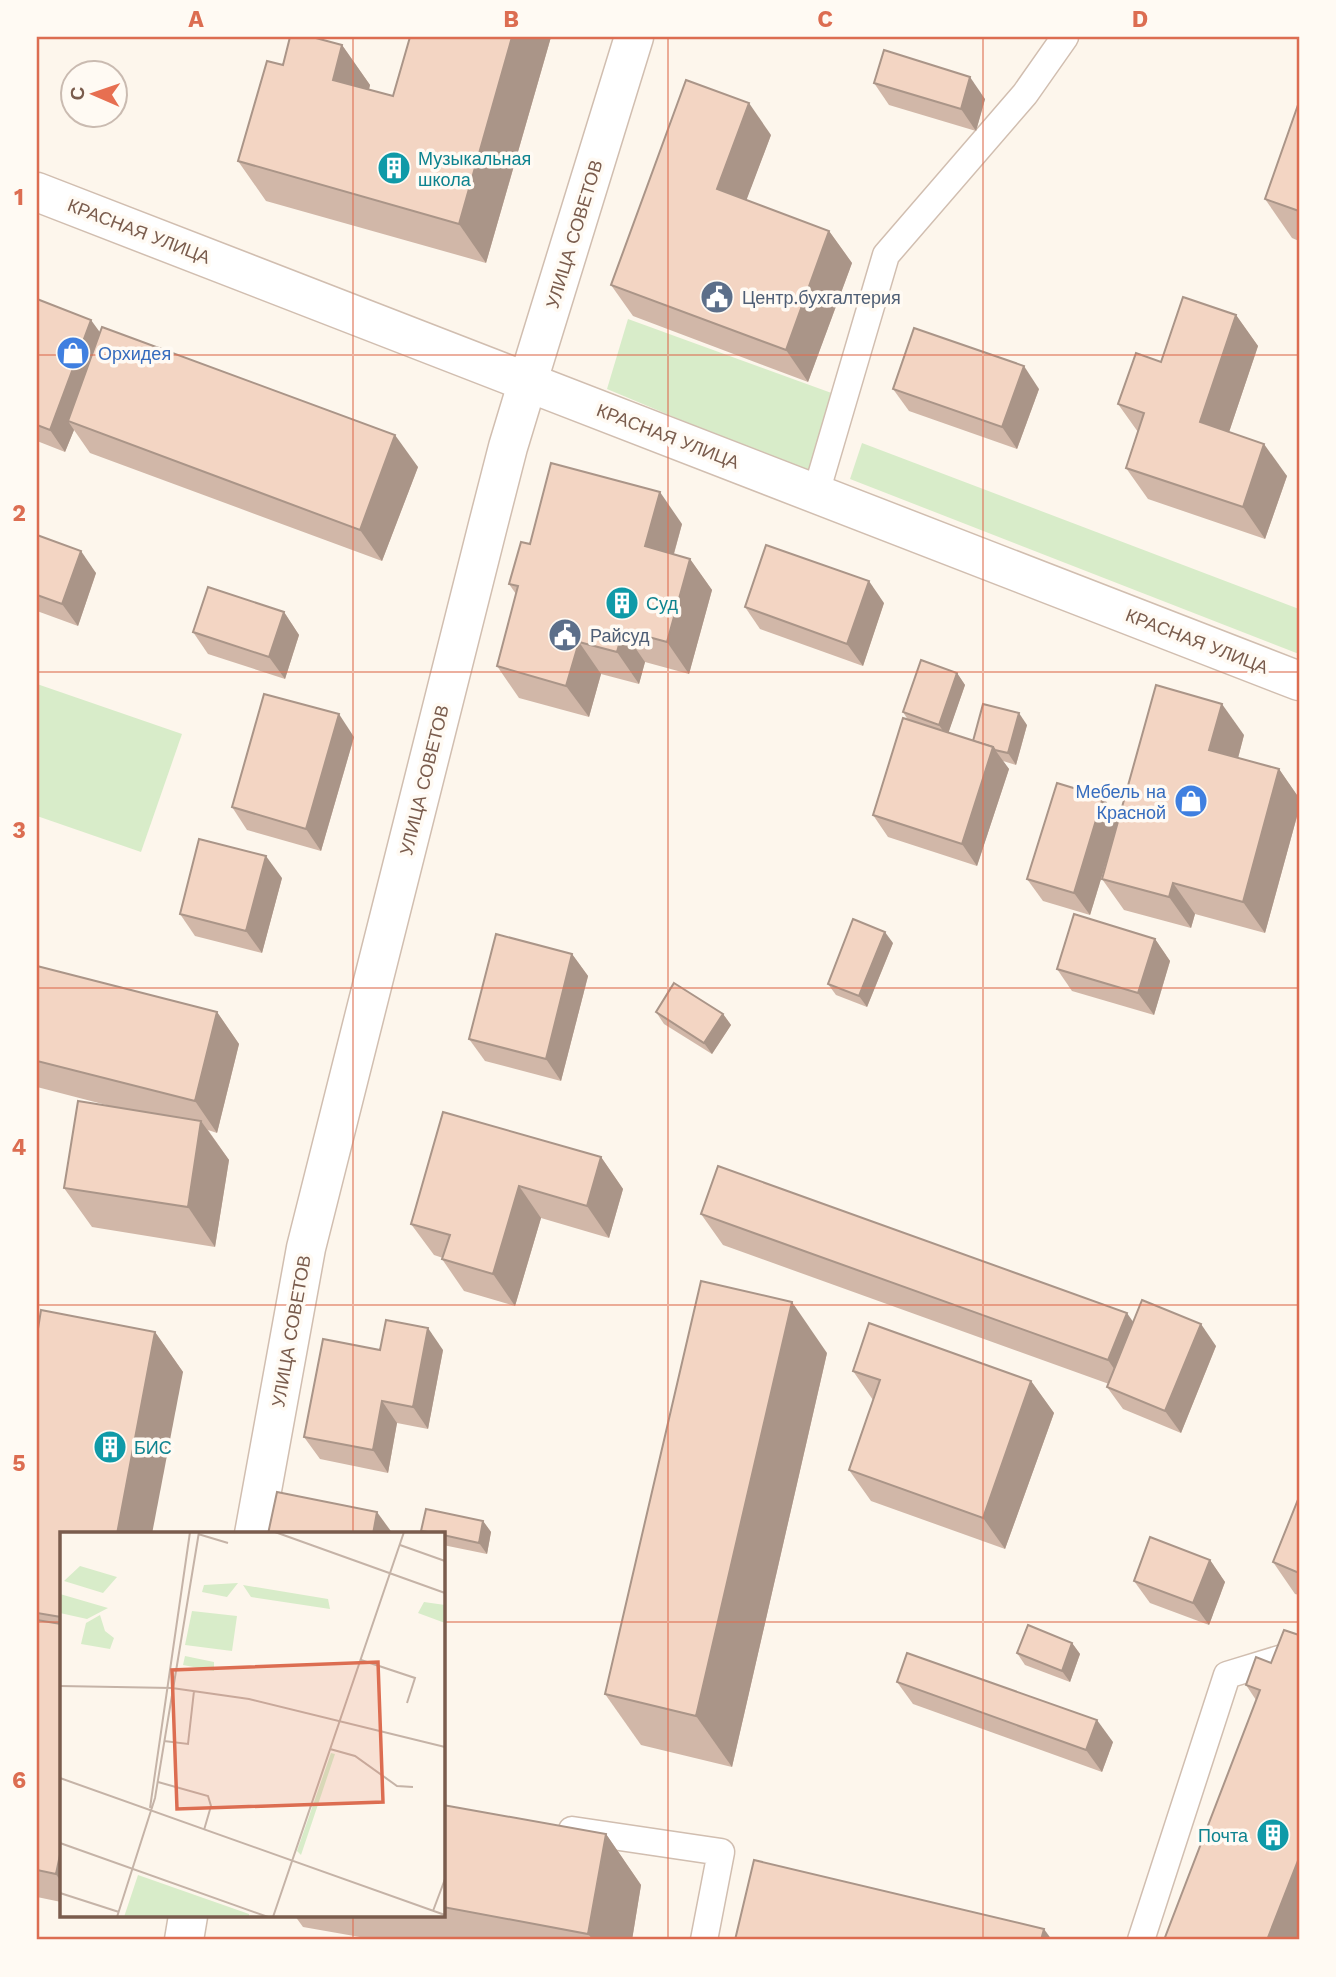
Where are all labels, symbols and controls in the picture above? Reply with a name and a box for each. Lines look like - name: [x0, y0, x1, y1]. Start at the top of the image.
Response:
- text: A: [188, 6, 204, 33]
- text: B: [503, 6, 519, 33]
- text: C: [817, 6, 833, 33]
- text: D: [1132, 6, 1148, 33]
- north arrow: [60, 60, 130, 130]
- text: С: [66, 86, 89, 101]
- place label: Музыкальная школа: [418, 148, 531, 190]
- building icon: Музыкальная школа: [375, 149, 413, 187]
- street label: УЛИЦА СОВЕТОВ: [541, 157, 607, 311]
- text: 1: [14, 184, 24, 211]
- street label: КРАСНАЯ УЛИЦА: [65, 194, 213, 268]
- public building icon: Центр.бухгалтерия: [698, 278, 736, 316]
- place label: Центр.бухгалтерия: [742, 287, 901, 308]
- shop icon: Орхидея: [54, 334, 92, 372]
- place label: Орхидея: [98, 343, 171, 364]
- street label: КРАСНАЯ УЛИЦА: [594, 399, 742, 473]
- text: 2: [12, 500, 26, 527]
- building icon: Суд: [603, 584, 641, 622]
- place label: Суд: [646, 593, 678, 614]
- street label: КРАСНАЯ УЛИЦА: [1123, 604, 1271, 678]
- public building icon: Райсуд: [546, 616, 584, 654]
- place label: Райсуд: [590, 625, 650, 646]
- street label: УЛИЦА СОВЕТОВ: [395, 703, 453, 857]
- place label: Мебель на Красной: [1076, 781, 1167, 823]
- shop icon: Мебель на Красной: [1172, 782, 1210, 820]
- text: 3: [12, 817, 26, 844]
- text: 4: [12, 1134, 27, 1161]
- street label: УЛИЦА СОВЕТОВ: [267, 1253, 315, 1409]
- building icon: БИС: [91, 1428, 129, 1466]
- place label: БИС: [134, 1437, 172, 1458]
- text: 5: [12, 1450, 26, 1477]
- inset map: [60, 1532, 444, 1918]
- text: 6: [12, 1767, 26, 1794]
- building icon: Почта: [1254, 1816, 1292, 1854]
- place label: Почта: [1198, 1825, 1249, 1846]

